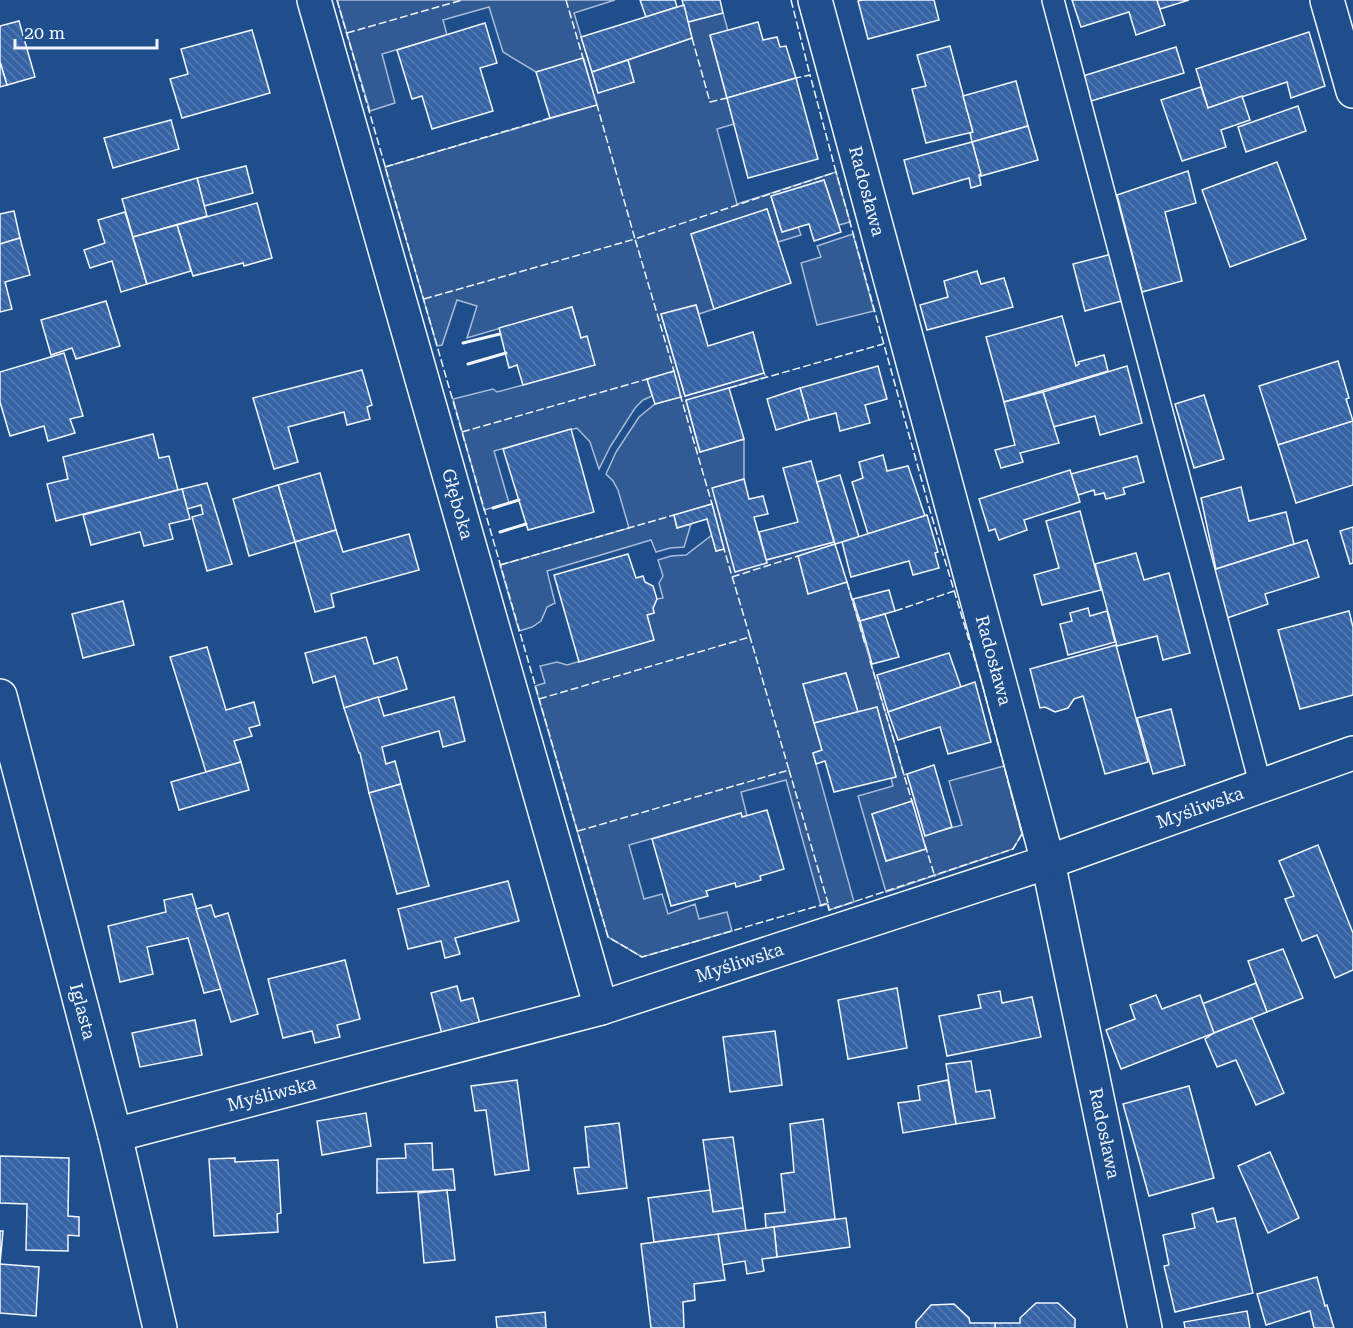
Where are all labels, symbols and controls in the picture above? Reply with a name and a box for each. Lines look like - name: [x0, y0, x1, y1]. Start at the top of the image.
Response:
- scale bar: [15, 12, 158, 50]
- text: 20 m: [24, 22, 65, 43]
- street label: Radosława: [845, 144, 889, 239]
- street label: Głęboka: [438, 466, 478, 542]
- street label: Radosława: [972, 613, 1016, 708]
- street label: Myśliwska: [1153, 782, 1247, 832]
- street label: Myśliwska: [693, 938, 786, 986]
- street label: Iglasta: [66, 981, 101, 1042]
- street label: Myśliwska: [225, 1072, 319, 1115]
- street label: Radosława: [1085, 1086, 1125, 1181]

